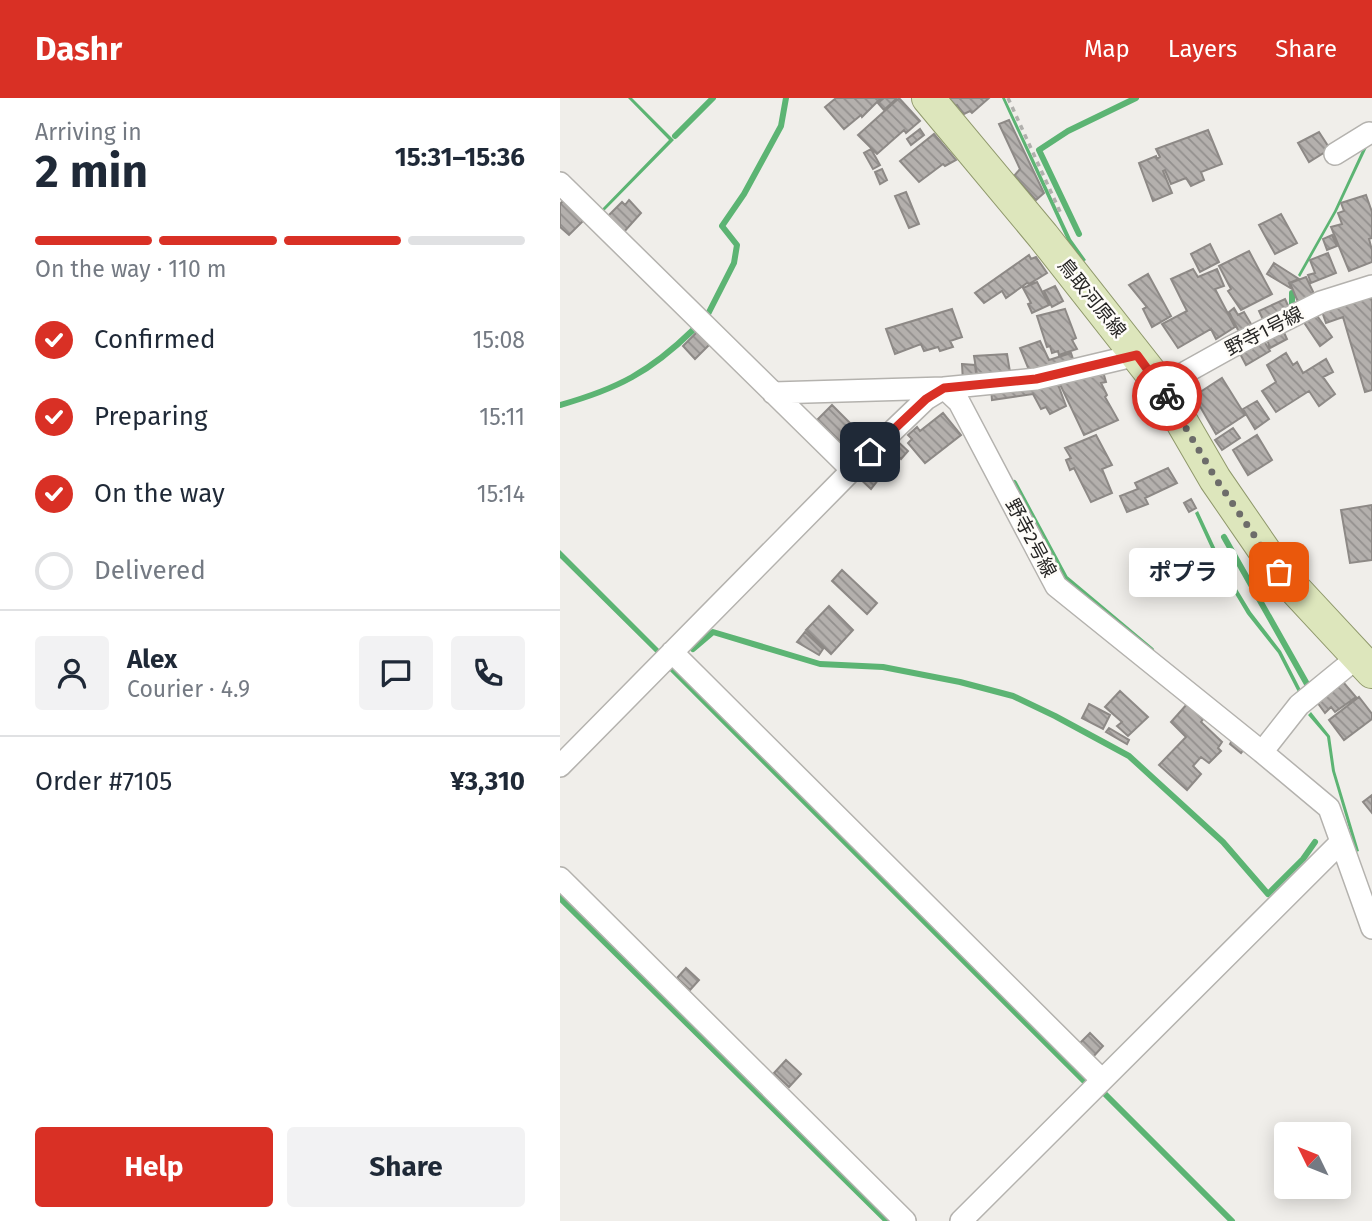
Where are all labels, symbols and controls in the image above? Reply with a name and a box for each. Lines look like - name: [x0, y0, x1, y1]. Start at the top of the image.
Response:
- text: Dashr: [35, 29, 122, 69]
- text: Map: [1084, 35, 1130, 63]
- text: Layers: [1168, 35, 1237, 63]
- text: Share: [1275, 35, 1337, 63]
- text: Arriving in: [35, 118, 142, 146]
- text: 15:31–15:36: [395, 142, 525, 173]
- text: 2 min: [35, 144, 148, 199]
- street label: 鳥取河原線: [1053, 254, 1131, 342]
- text: On the way · 110 m: [35, 255, 227, 283]
- street label: 野寺1号線: [1221, 302, 1307, 360]
- icon: check: [35, 321, 73, 359]
- text: Confirmed: [94, 324, 215, 355]
- text: 15:08: [472, 326, 525, 354]
- courier: [1132, 361, 1202, 431]
- icon: bike: [1148, 377, 1186, 415]
- icon: check: [35, 398, 73, 436]
- text: Preparing: [94, 401, 207, 432]
- text: 15:11: [479, 403, 525, 431]
- pin: [840, 422, 900, 482]
- icon: home: [851, 433, 889, 471]
- icon: check: [35, 475, 73, 513]
- text: On the way: [94, 478, 225, 509]
- text: 15:14: [477, 480, 525, 508]
- street label: 野寺2号線: [1001, 495, 1061, 581]
- pin: [1249, 542, 1309, 602]
- callout: ポプラ: [1128, 547, 1237, 596]
- icon: bag: [1260, 553, 1298, 591]
- text: Delivered: [94, 555, 206, 586]
- text: ポプラ: [1149, 558, 1218, 586]
- button: person: [35, 636, 109, 710]
- button: chat: [359, 636, 433, 710]
- button: phone: [451, 636, 525, 710]
- text: Alex: [127, 644, 177, 675]
- text: Courier · 4.9: [127, 675, 250, 703]
- text: Order #7105: [35, 766, 172, 797]
- text: ¥3,310: [450, 766, 525, 797]
- north arrow: [1274, 1122, 1351, 1199]
- map controls: [1274, 1122, 1351, 1199]
- button: Help: [35, 1127, 273, 1207]
- button: Share: [287, 1127, 525, 1207]

